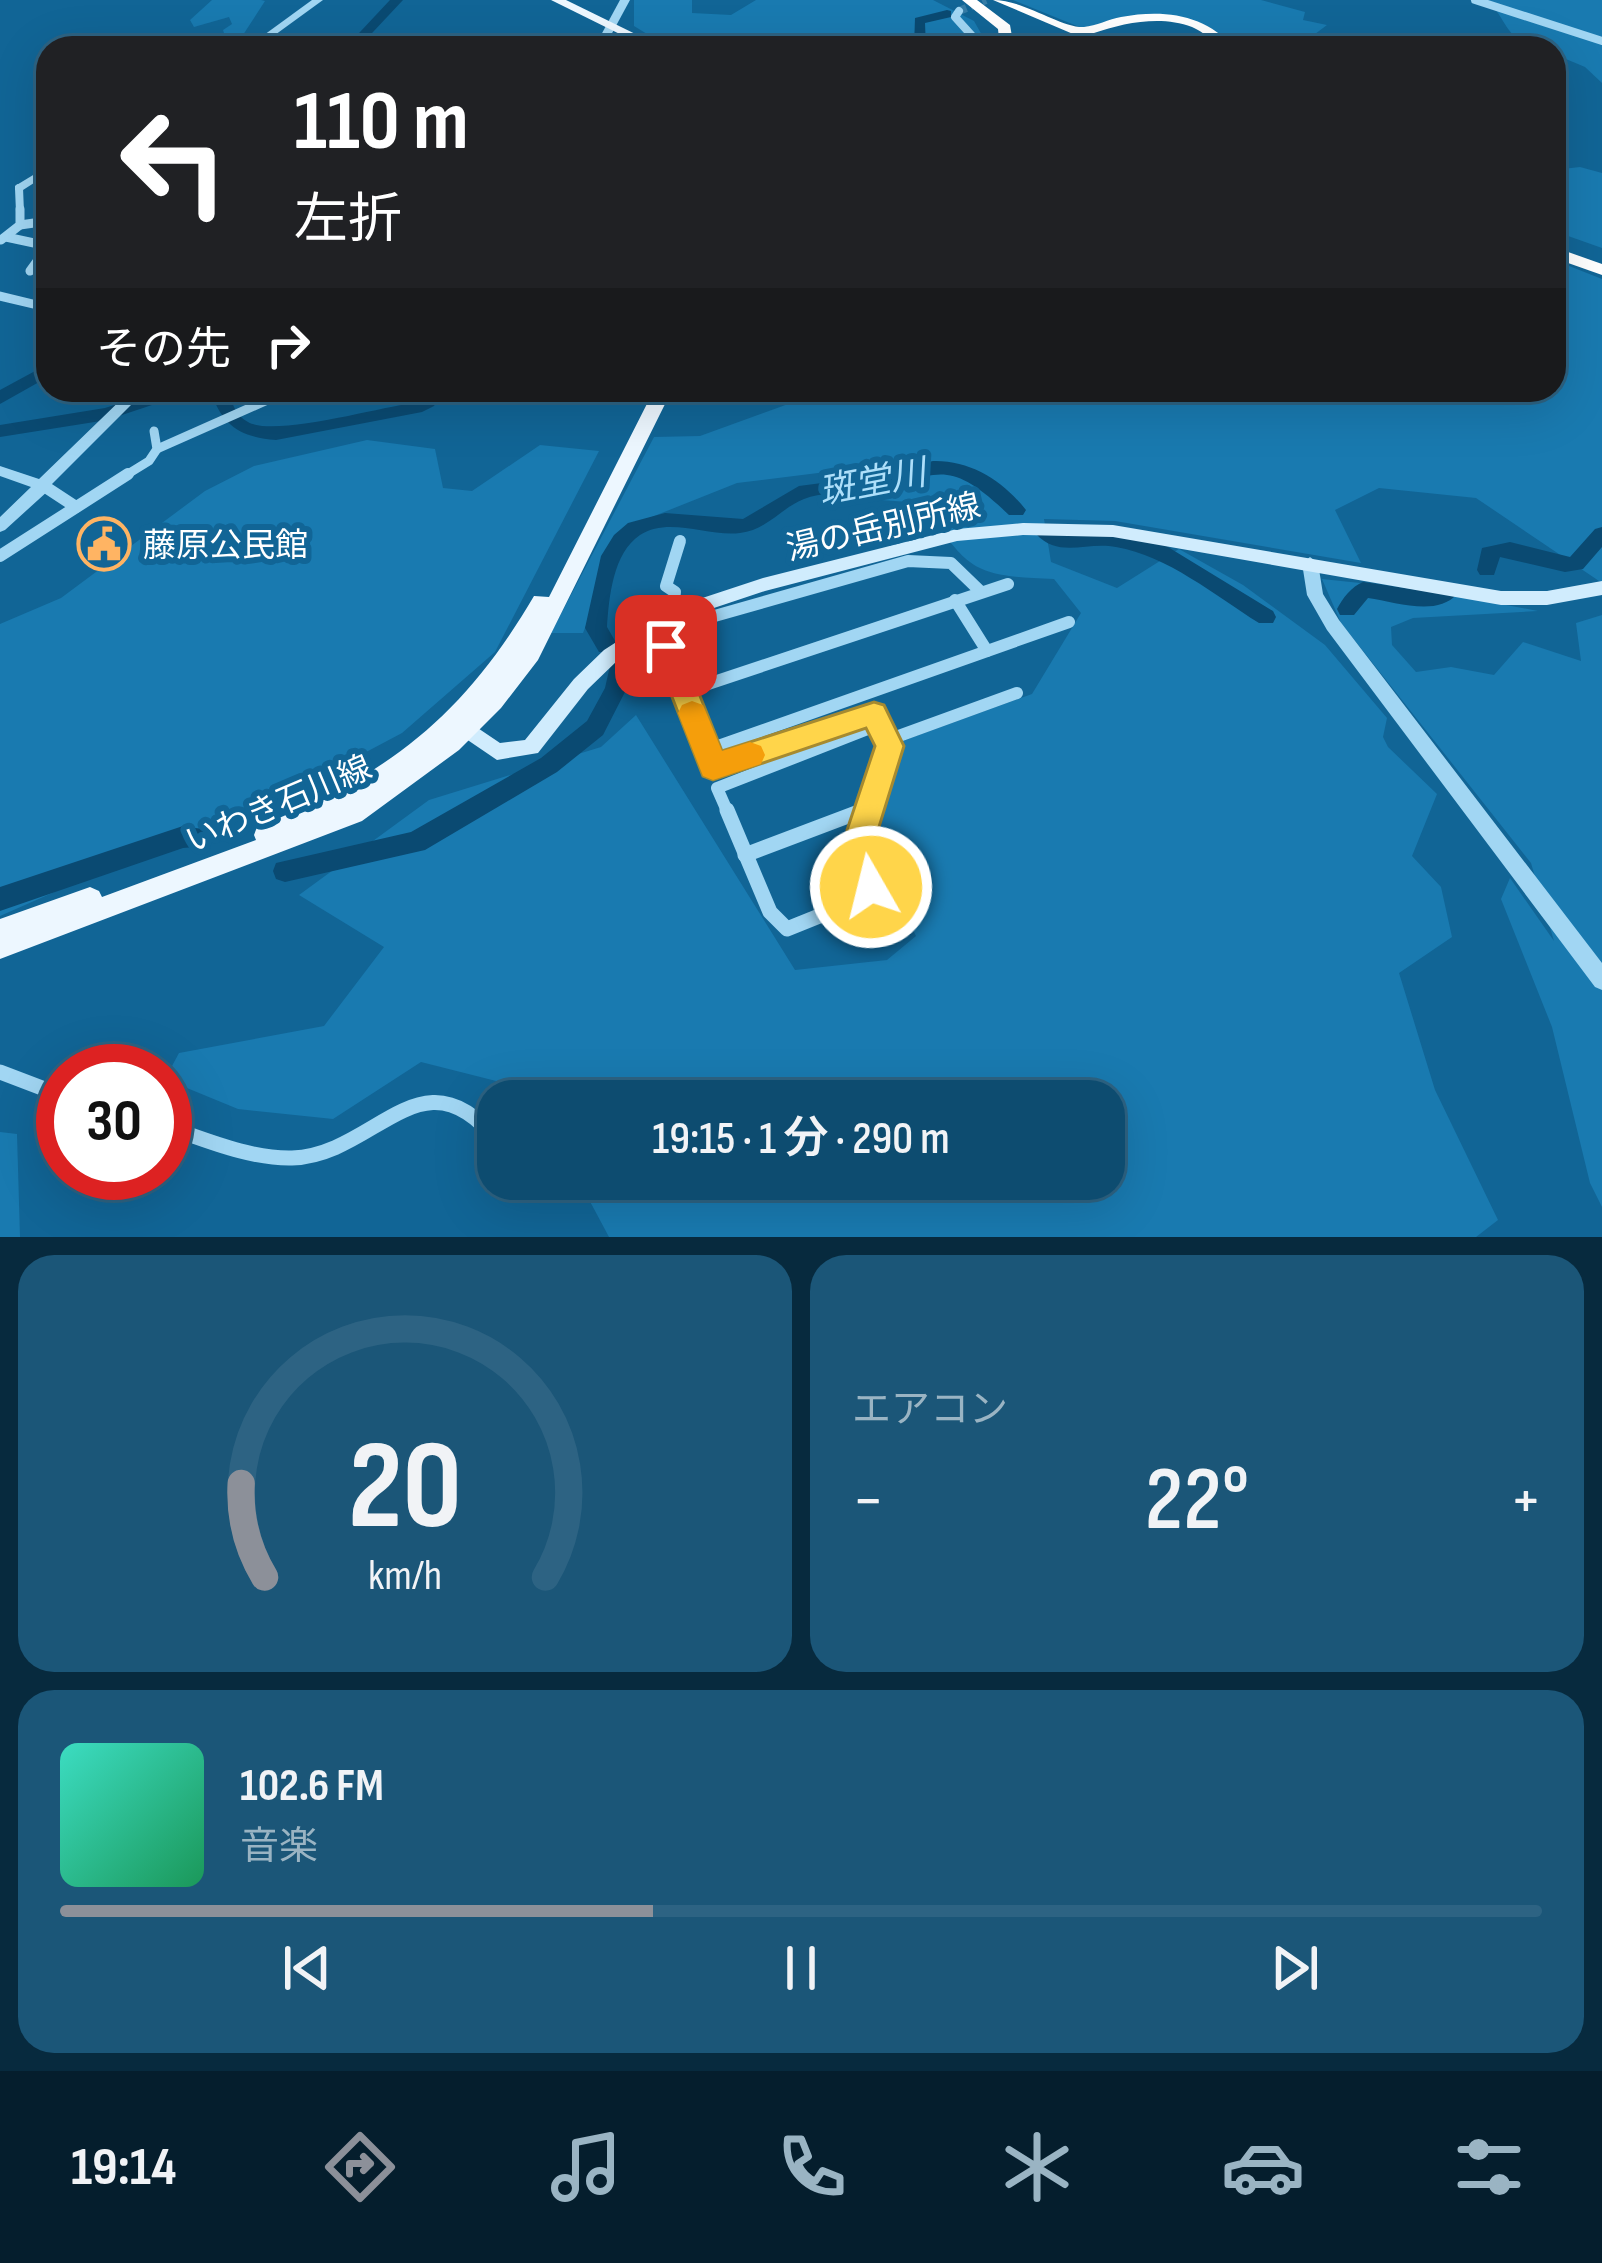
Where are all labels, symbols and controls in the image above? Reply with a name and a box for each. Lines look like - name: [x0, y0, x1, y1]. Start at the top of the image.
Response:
- text: 110 m: [294, 72, 469, 173]
- icon: left: [96, 84, 252, 240]
- text: 左折: [294, 188, 402, 253]
- icon: right: [255, 312, 321, 378]
- text: その先: [96, 323, 231, 378]
- water label: 斑堂川: [815, 451, 934, 515]
- street label: 湯の岳別所線: [782, 486, 984, 570]
- public building icon: 藤原公民館: [76, 516, 132, 572]
- place label: 藤原公民館: [143, 526, 308, 566]
- pin: [615, 595, 717, 697]
- icon: arrive: [633, 613, 699, 679]
- street label: いわき石川線: [180, 748, 378, 862]
- position arrow: [808, 824, 934, 950]
- speed limit sign: 30: [36, 1044, 192, 1200]
- text: 19:15 · 1 分 · 290 m: [652, 1112, 950, 1167]
- text: エアコン: [852, 1387, 1008, 1434]
- text: 20: [348, 1414, 462, 1563]
- text: 22°: [1145, 1447, 1249, 1555]
- text: −: [852, 1462, 884, 1541]
- text: +: [1510, 1462, 1542, 1541]
- text: km/h: [368, 1549, 442, 1601]
- text: 102.6 FM: [240, 1759, 384, 1814]
- text: 音楽: [240, 1824, 318, 1871]
- icon: previous: [274, 1935, 340, 2001]
- icon: pause: [768, 1935, 834, 2001]
- icon: next: [1262, 1935, 1328, 2001]
- icon: directions: [318, 2125, 402, 2209]
- icon: music: [544, 2125, 628, 2209]
- icon: phone: [770, 2125, 854, 2209]
- icon: climate: [995, 2125, 1079, 2209]
- icon: car: [1221, 2125, 1305, 2209]
- icon: filters: [1447, 2125, 1531, 2209]
- text: 19:14: [71, 2135, 176, 2200]

